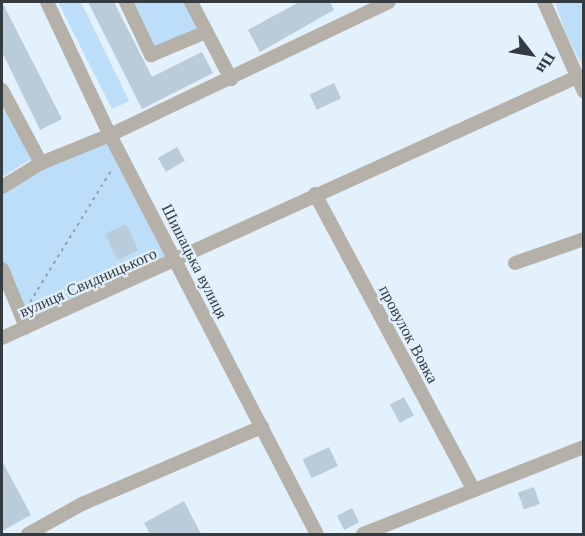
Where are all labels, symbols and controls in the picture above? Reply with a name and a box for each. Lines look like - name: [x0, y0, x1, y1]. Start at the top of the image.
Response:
- north arrow: [501, 24, 561, 84]
- text: Пн: [532, 49, 561, 78]
- street label: Шишацька вулиця: [158, 201, 232, 321]
- street label: вулиця Свидницького: [16, 243, 160, 321]
- street label: провулок Вовка: [375, 282, 443, 386]

